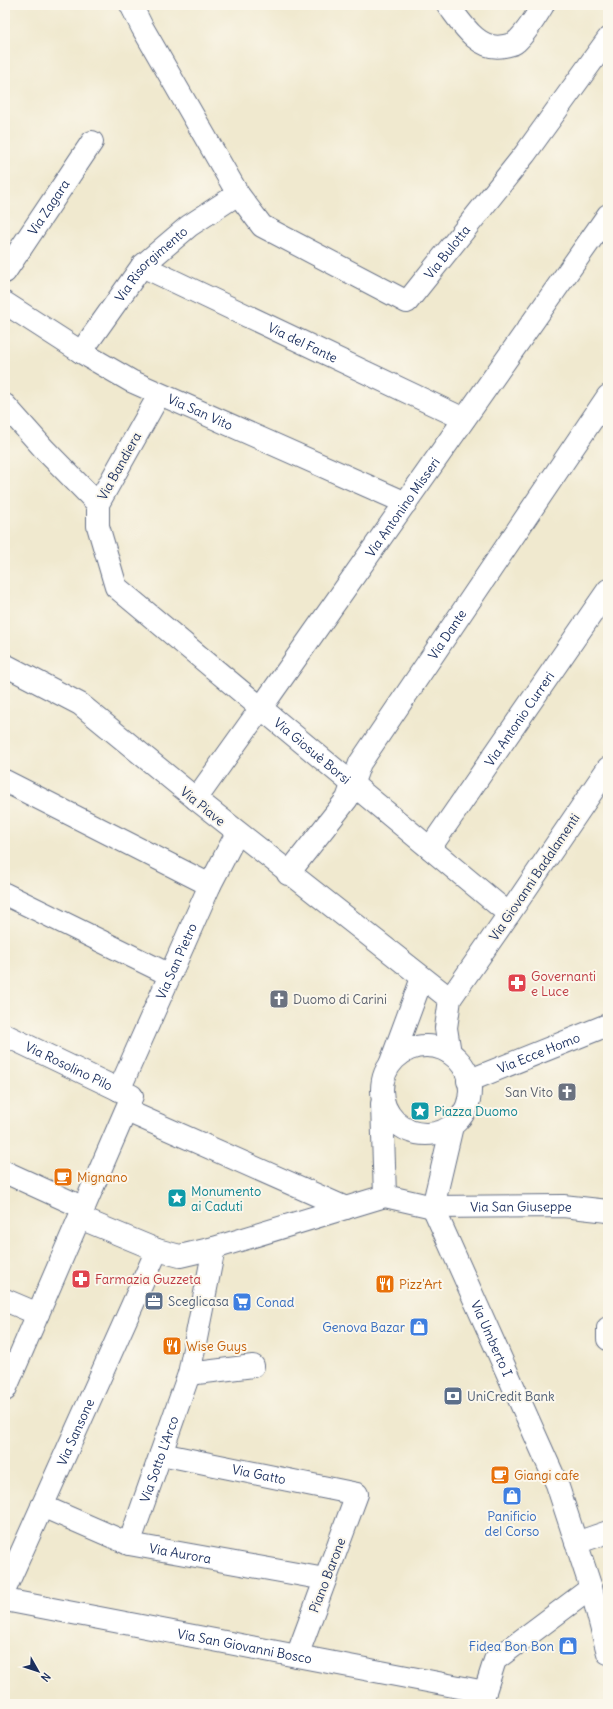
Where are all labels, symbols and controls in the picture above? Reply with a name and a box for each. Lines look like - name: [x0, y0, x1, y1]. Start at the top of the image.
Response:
- street label: Via Zagara: [24, 176, 74, 239]
- street label: Via Bulotta: [421, 222, 474, 283]
- street label: Via Risorgimento: [111, 223, 191, 305]
- street label: Via del Fante: [265, 319, 340, 367]
- street label: Via San Vito: [165, 390, 235, 434]
- street label: Via Bandiera: [94, 429, 145, 503]
- street label: Via Antonino Misseri: [362, 454, 444, 561]
- street label: Via Dante: [424, 606, 470, 663]
- street label: Via Antonio Curreri: [481, 668, 558, 770]
- street label: Via Giosuè Borsi: [270, 714, 354, 788]
- street label: Via Piave: [177, 783, 229, 830]
- street label: Via Giovanni Badalamenti: [485, 810, 584, 944]
- street label: Via San Pietro: [152, 921, 201, 1002]
- place label: Governanti e Luce: [531, 968, 596, 1000]
- pharmacy icon: Governanti e Luce: [506, 972, 528, 994]
- church icon: Duomo di Carini: [268, 988, 290, 1010]
- place label: Duomo di Carini: [293, 991, 387, 1008]
- street label: Via Ecce Homo: [495, 1029, 582, 1077]
- street label: Via Rosolino Pilo: [22, 1038, 115, 1094]
- church icon: San Vito: [556, 1081, 578, 1103]
- place label: San Vito: [505, 1084, 553, 1101]
- place icon: Piazza Duomo: [409, 1100, 431, 1122]
- place label: Piazza Duomo: [434, 1103, 518, 1120]
- cafe icon: Mignano: [52, 1166, 74, 1188]
- place label: Mignano: [77, 1169, 127, 1186]
- place label: Monumento ai Caduti: [191, 1183, 261, 1215]
- place icon: Monumento ai Caduti: [166, 1187, 188, 1209]
- street label: Via San Giuseppe: [470, 1198, 573, 1216]
- pharmacy icon: Farmazia Guzzeta: [70, 1268, 92, 1290]
- place label: Farmazia Guzzeta: [95, 1271, 201, 1288]
- restaurant icon: Pizz'Art: [374, 1273, 396, 1295]
- place label: Pizz'Art: [399, 1276, 443, 1293]
- office icon: Sceglicasa: [143, 1290, 165, 1312]
- supermarket icon: Conad: [231, 1291, 253, 1313]
- place label: Sceglicasa: [168, 1293, 229, 1310]
- place label: Conad: [256, 1294, 295, 1311]
- street label: Via Umberto I: [467, 1298, 516, 1380]
- shop icon: Genova Bazar: [408, 1316, 430, 1338]
- place label: Genova Bazar: [322, 1319, 406, 1336]
- restaurant icon: Wise Guys: [161, 1335, 183, 1357]
- place label: Wise Guys: [186, 1338, 247, 1355]
- bank icon: UniCredit Bank: [442, 1385, 464, 1407]
- place label: UniCredit Bank: [467, 1388, 555, 1405]
- street label: Via Sansone: [53, 1396, 98, 1468]
- street label: Via Sotto L'Arco: [136, 1414, 183, 1505]
- street label: Via Gatto: [230, 1461, 287, 1488]
- cafe icon: Giangi cafe: [489, 1464, 511, 1486]
- place label: Giangi cafe: [514, 1467, 579, 1484]
- shop icon: Panificio del Corso: [501, 1485, 523, 1507]
- place label: Panificio del Corso: [485, 1508, 539, 1540]
- street label: Piano Barone: [305, 1535, 350, 1615]
- street label: Via Aurora: [148, 1540, 212, 1568]
- street label: Via San Giovanni Bosco: [176, 1625, 313, 1668]
- shop icon: Fidea Bon Bon: [557, 1635, 579, 1657]
- place label: Fidea Bon Bon: [469, 1638, 554, 1655]
- north arrow: [18, 1651, 58, 1691]
- text: N: [38, 1670, 54, 1685]

